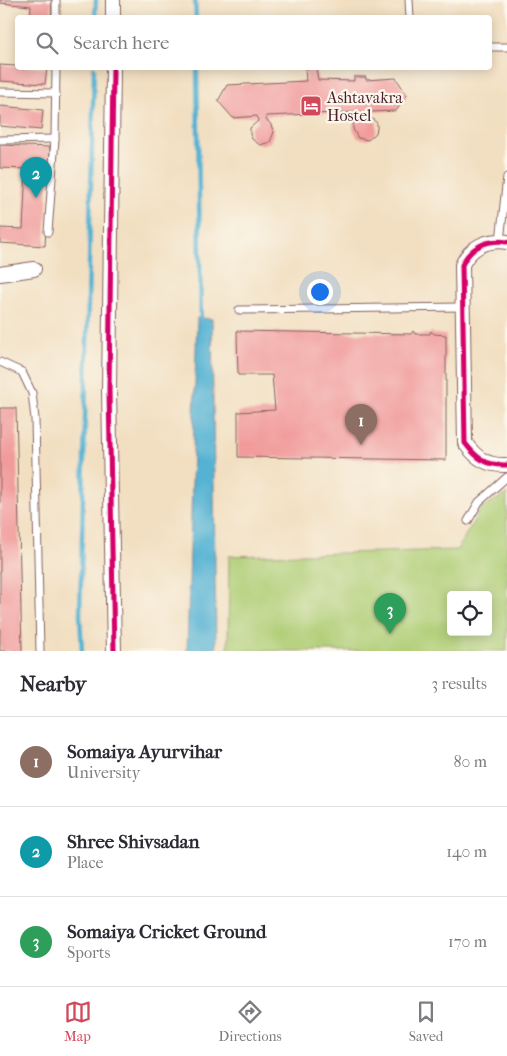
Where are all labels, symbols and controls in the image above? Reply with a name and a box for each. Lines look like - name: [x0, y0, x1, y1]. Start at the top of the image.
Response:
- search box: [15, 15, 492, 70]
- icon: search: [33, 29, 61, 57]
- text: Search here: [73, 32, 169, 54]
- place label: Ashtavakra Hostel: [326, 88, 403, 125]
- hotel icon: Ashtavakra Hostel: [299, 94, 323, 118]
- pin: 2: [20, 157, 52, 198]
- your location: [307, 279, 333, 305]
- pin: 1: [345, 404, 377, 445]
- map controls: [447, 591, 492, 636]
- button: locate: [447, 591, 492, 636]
- pin: 3: [374, 593, 406, 634]
- text: Nearby: [20, 672, 86, 696]
- text: 3 results: [431, 674, 487, 693]
- text: Somaiya Ayurvihar: [67, 741, 222, 763]
- text: 1: [33, 752, 39, 771]
- text: 80 m: [453, 752, 487, 771]
- text: University: [67, 763, 140, 782]
- text: Shree Shivsadan: [67, 831, 200, 853]
- text: 2: [32, 842, 40, 861]
- text: 140 m: [446, 842, 487, 861]
- text: Place: [67, 853, 103, 872]
- text: Somaiya Cricket Ground: [67, 921, 266, 943]
- text: 3: [33, 932, 39, 951]
- text: 170 m: [448, 932, 487, 951]
- text: Sports: [67, 943, 110, 962]
- tab: Map: [64, 998, 92, 1045]
- tab: Directions: [219, 998, 282, 1045]
- tab: Saved: [409, 998, 443, 1045]

